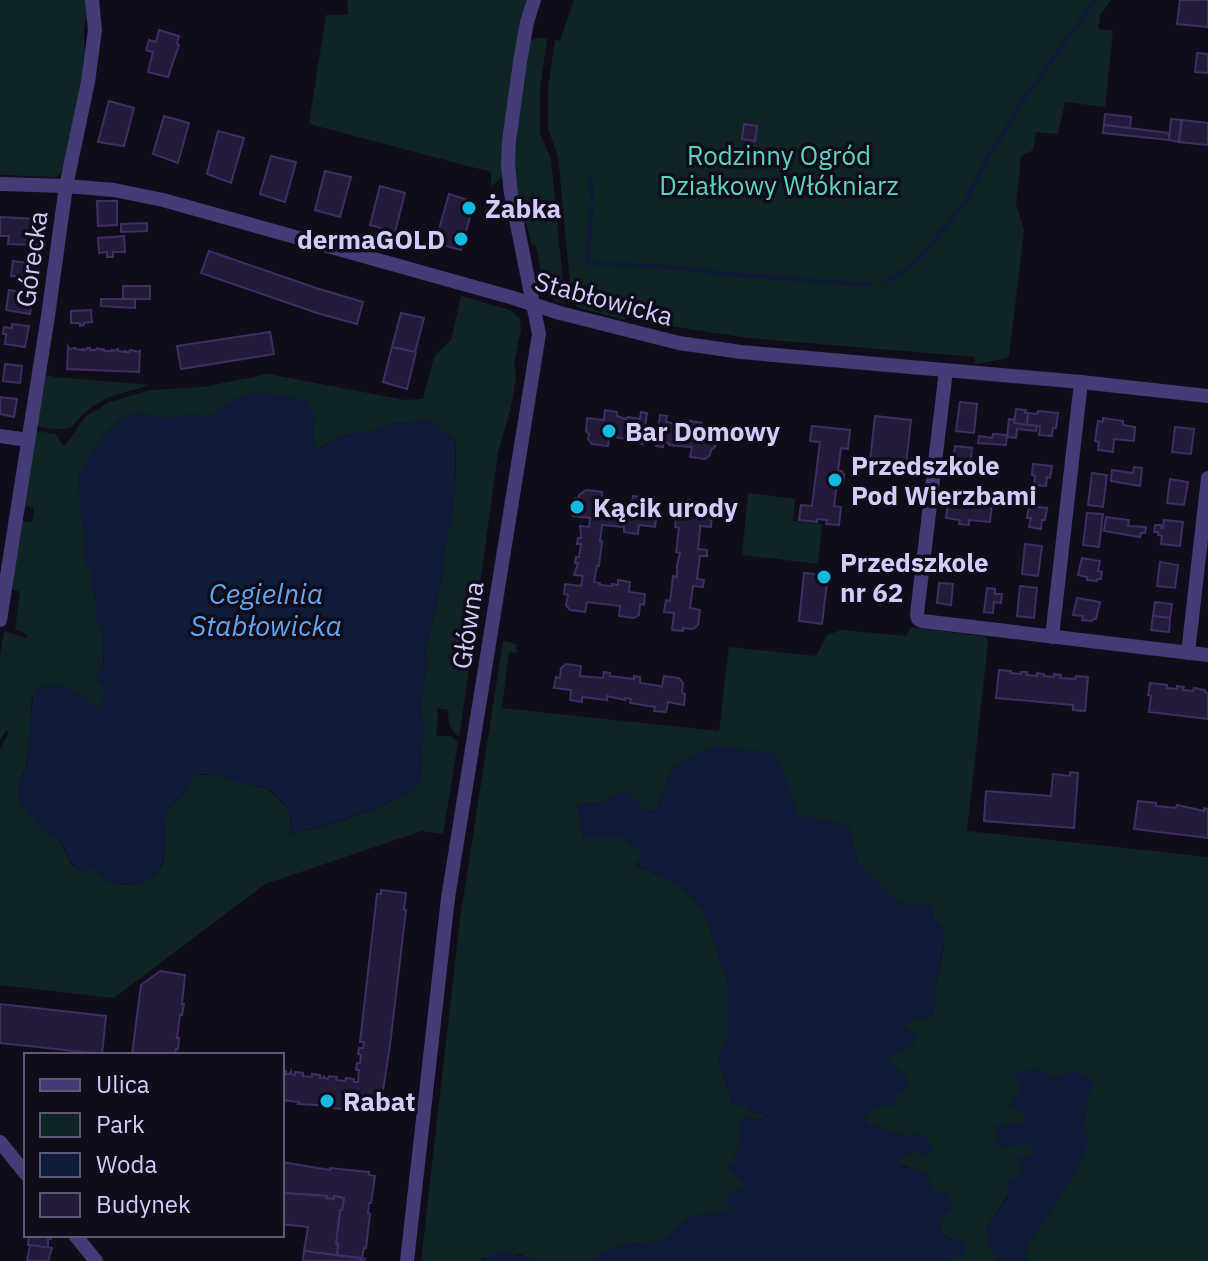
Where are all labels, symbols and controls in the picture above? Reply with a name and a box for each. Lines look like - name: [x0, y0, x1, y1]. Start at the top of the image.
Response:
- park label: Rodzinny Ogród Działkowy Włókniarz: [659, 138, 899, 202]
- place label: Żabka: [485, 191, 561, 225]
- marker: Żabka: [460, 199, 478, 217]
- street label: Górecka: [7, 209, 55, 309]
- place label: dermaGOLD: [297, 222, 445, 256]
- marker: dermaGOLD: [452, 230, 470, 248]
- street label: Stabłowicka: [531, 263, 677, 333]
- place label: Bar Domowy: [625, 414, 780, 448]
- marker: Bar Domowy: [600, 422, 618, 440]
- place label: Przedszkole Pod Wierzbami: [851, 448, 1037, 512]
- marker: Przedszkole Pod Wierzbami: [826, 471, 844, 489]
- place label: Kącik urody: [593, 490, 738, 524]
- marker: Kącik urody: [568, 498, 586, 516]
- place label: Przedszkole nr 62: [840, 545, 989, 609]
- marker: Przedszkole nr 62: [815, 568, 833, 586]
- water label: Cegielnia Stabłowicka: [190, 575, 342, 644]
- street label: Główna: [443, 579, 491, 671]
- legend: [24, 1053, 284, 1237]
- text: Ulica: [96, 1068, 150, 1100]
- place label: Rabat: [343, 1084, 416, 1118]
- marker: Rabat: [318, 1092, 336, 1110]
- text: Park: [96, 1108, 145, 1140]
- text: Woda: [96, 1148, 157, 1180]
- text: Budynek: [96, 1188, 191, 1220]

